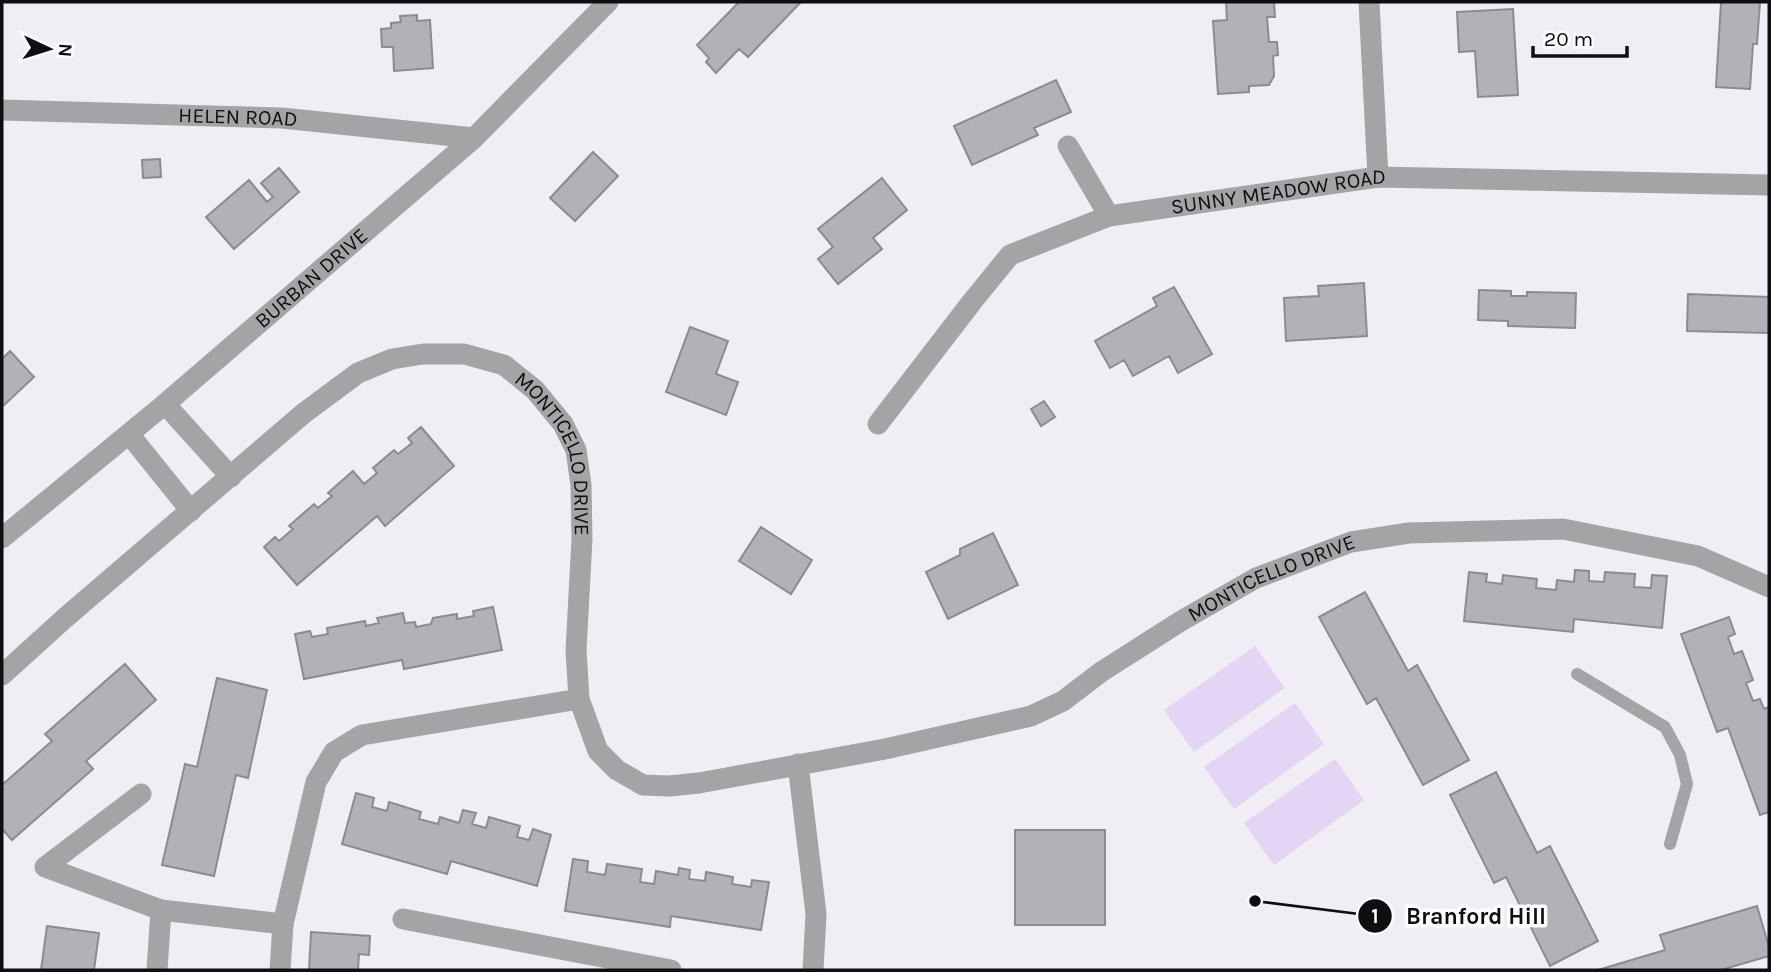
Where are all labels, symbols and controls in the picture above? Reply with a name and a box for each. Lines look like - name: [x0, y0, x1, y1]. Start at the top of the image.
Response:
- north arrow: [14, 14, 84, 84]
- scale bar: [1533, 14, 1628, 58]
- text: 20 m: [1544, 27, 1593, 51]
- text: N: [54, 43, 76, 58]
- street label: HELEN ROAD: [178, 103, 299, 132]
- street label: SUNNY MEADOW ROAD: [1169, 165, 1386, 219]
- street label: BURBAN DRIVE: [250, 223, 372, 333]
- street label: MONTICELLO DRIVE: [510, 367, 594, 536]
- street label: MONTICELLO DRIVE: [1184, 530, 1358, 626]
- callout: Branford Hill: [1357, 894, 1560, 938]
- text: Branford Hill: [1406, 903, 1546, 930]
- text: 1: [1371, 904, 1379, 928]

